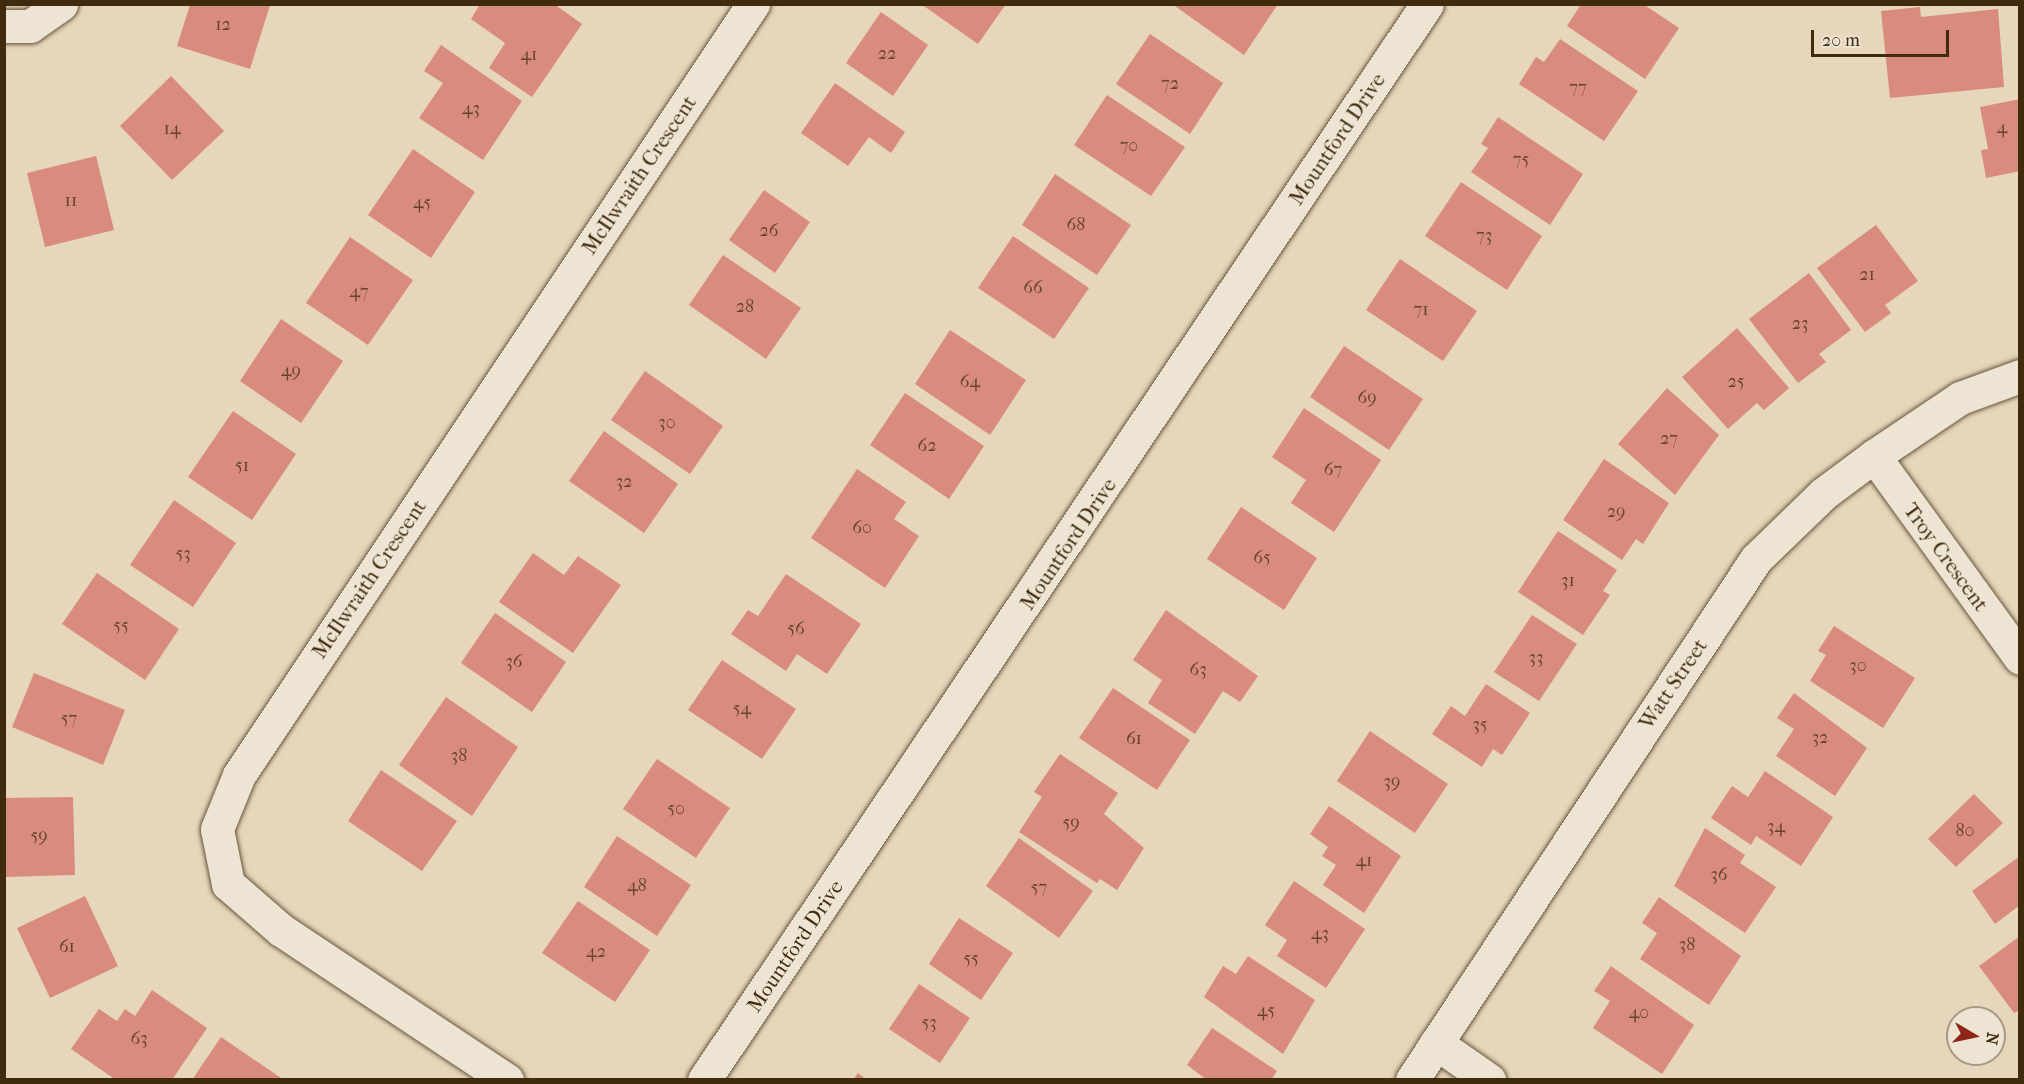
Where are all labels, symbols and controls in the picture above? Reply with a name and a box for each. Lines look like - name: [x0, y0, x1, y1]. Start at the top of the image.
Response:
- house number: 12: [215, 14, 231, 36]
- scale bar: [1814, 18, 1952, 56]
- text: 20 m: [1822, 30, 1860, 51]
- house number: 22: [878, 43, 896, 65]
- house number: 41: [520, 44, 538, 66]
- street label: Mountford Drive: [1284, 68, 1390, 210]
- house number: 72: [1161, 73, 1179, 95]
- house number: 77: [1569, 77, 1587, 99]
- street label: McIlwraith Crescent: [576, 91, 702, 259]
- house number: 43: [462, 98, 480, 120]
- house number: 4: [1997, 117, 2007, 139]
- house number: 14: [163, 118, 181, 140]
- house number: 70: [1120, 135, 1138, 157]
- house number: 75: [1513, 149, 1529, 171]
- house number: 11: [65, 190, 77, 212]
- house number: 45: [413, 192, 431, 214]
- house number: 68: [1067, 214, 1085, 236]
- house number: 26: [759, 220, 779, 242]
- house number: 73: [1476, 225, 1492, 247]
- house number: 21: [1859, 264, 1875, 286]
- house number: 66: [1023, 277, 1043, 299]
- house number: 47: [350, 281, 368, 303]
- house number: 28: [736, 296, 754, 318]
- house number: 71: [1413, 299, 1429, 321]
- house number: 23: [1792, 313, 1808, 335]
- house number: 49: [281, 360, 301, 382]
- house number: 64: [960, 371, 980, 393]
- house number: 25: [1727, 371, 1745, 393]
- house number: 69: [1357, 387, 1377, 409]
- house number: 30: [658, 412, 676, 434]
- house number: 27: [1660, 428, 1678, 450]
- house number: 62: [917, 435, 937, 457]
- house number: 51: [235, 455, 249, 477]
- house number: 67: [1324, 459, 1342, 481]
- house number: 32: [616, 471, 632, 493]
- street label: Mountford Drive: [1015, 473, 1121, 615]
- street label: McIlwraith Crescent: [306, 495, 432, 663]
- street label: Troy Crescent: [1898, 498, 1994, 616]
- house number: 29: [1607, 501, 1625, 523]
- house number: 60: [852, 517, 872, 539]
- house number: 53: [175, 543, 191, 565]
- house number: 65: [1253, 547, 1271, 569]
- house number: 31: [1561, 570, 1575, 592]
- house number: 55: [113, 615, 129, 637]
- house number: 56: [787, 618, 805, 640]
- street label: Watt Street: [1634, 634, 1712, 734]
- house number: 33: [1529, 647, 1543, 669]
- house number: 36: [505, 651, 523, 673]
- house number: 30: [1849, 655, 1867, 677]
- house number: 63: [1189, 659, 1207, 681]
- house number: 54: [733, 698, 751, 720]
- house number: 57: [61, 708, 77, 730]
- house number: 35: [1472, 714, 1488, 736]
- house number: 32: [1812, 727, 1828, 749]
- house number: 61: [1126, 728, 1142, 750]
- house number: 38: [451, 745, 467, 767]
- house number: 39: [1384, 771, 1400, 793]
- house number: 50: [667, 798, 685, 820]
- house number: 59: [1062, 812, 1080, 834]
- house number: 34: [1767, 816, 1785, 838]
- house number: 80: [1956, 820, 1974, 842]
- house number: 59: [30, 825, 48, 847]
- house number: 41: [1355, 850, 1373, 872]
- house number: 36: [1710, 864, 1728, 886]
- house number: 48: [627, 875, 647, 897]
- street label: Mountford Drive: [742, 875, 848, 1017]
- house number: 57: [1031, 877, 1047, 899]
- house number: 43: [1311, 923, 1329, 945]
- house number: 38: [1679, 934, 1695, 956]
- house number: 61: [59, 936, 75, 958]
- house number: 42: [586, 941, 606, 963]
- house number: 55: [963, 948, 979, 970]
- house number: 45: [1257, 1000, 1275, 1022]
- house number: 40: [1629, 1002, 1649, 1024]
- north arrow: [1946, 1006, 2006, 1066]
- house number: 53: [921, 1012, 937, 1034]
- house number: 63: [130, 1028, 148, 1050]
- text: N: [1982, 1031, 2003, 1046]

